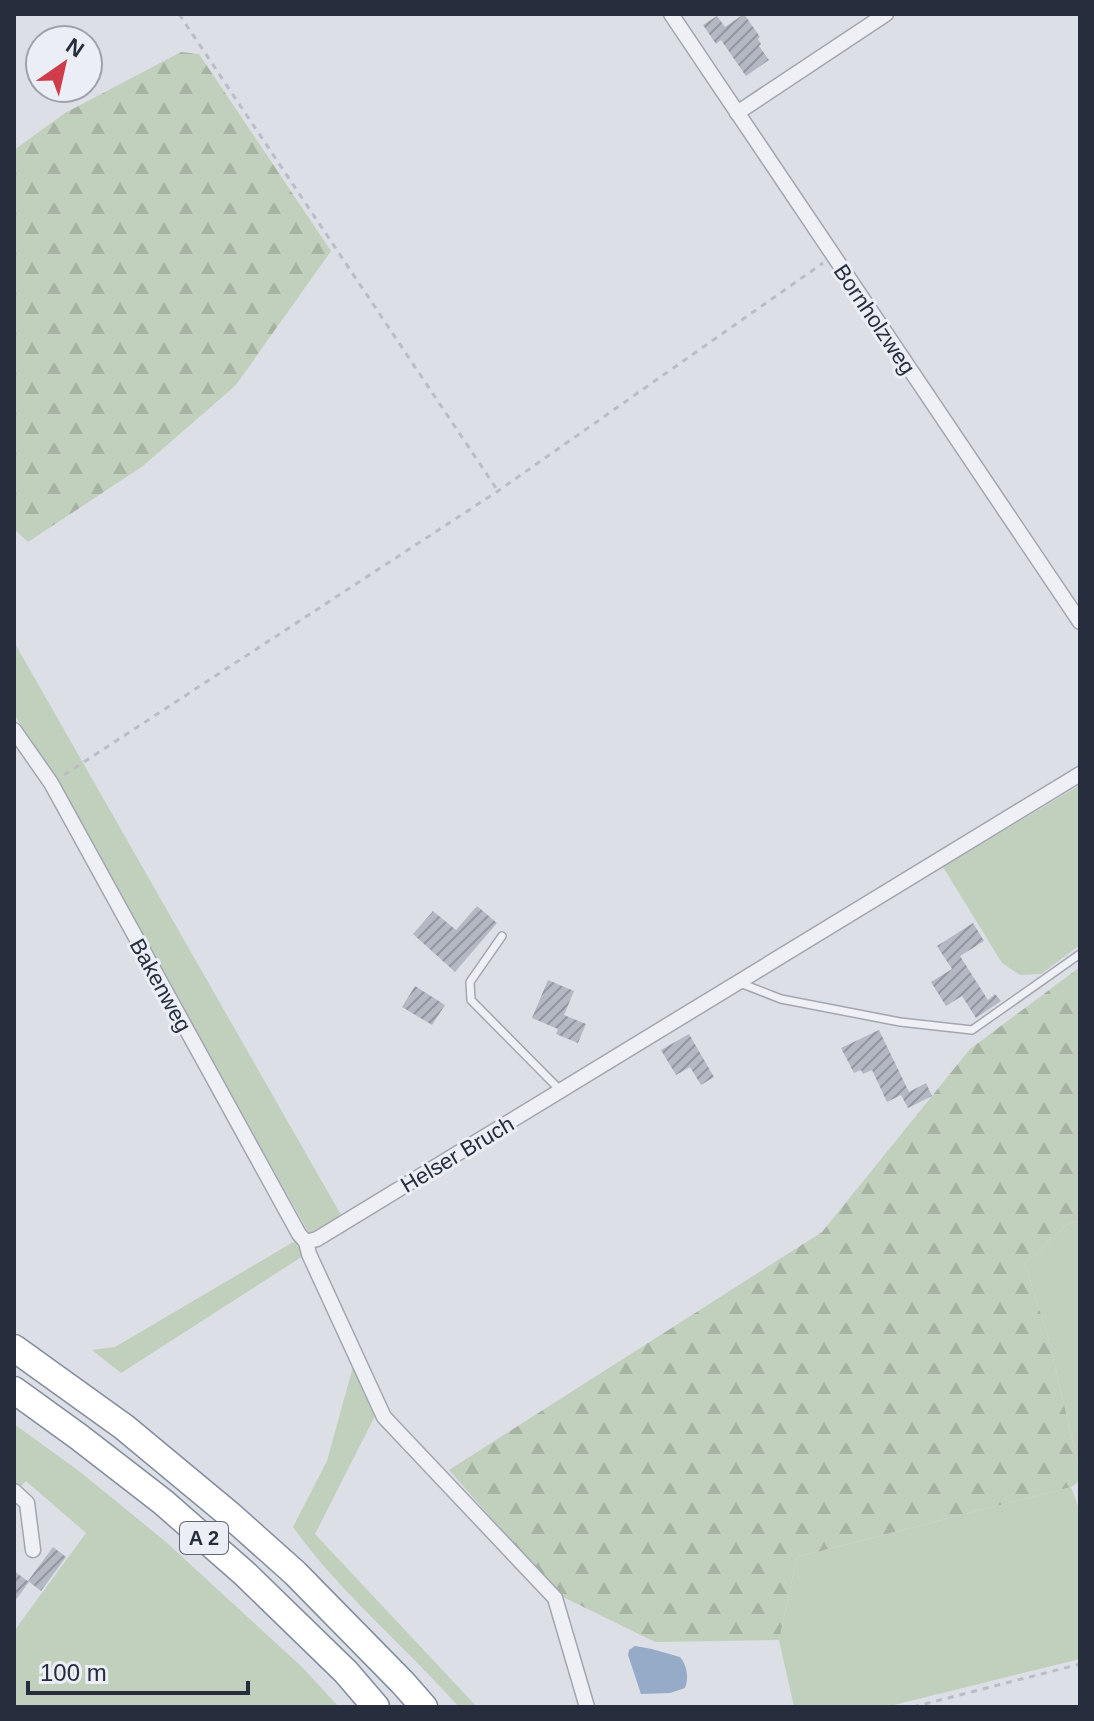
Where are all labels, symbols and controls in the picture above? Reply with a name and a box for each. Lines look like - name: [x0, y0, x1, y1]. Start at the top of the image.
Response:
- north arrow: [24, 24, 104, 104]
- text: N: [61, 33, 88, 63]
- street label: Bornholzweg: [829, 260, 921, 379]
- street label: Bakenweg: [125, 934, 196, 1036]
- street label: Helser Bruch: [396, 1111, 518, 1198]
- road number: A 2: [180, 1522, 228, 1554]
- scale bar: [28, 1645, 248, 1695]
- text: 100 m: [40, 1659, 107, 1686]

